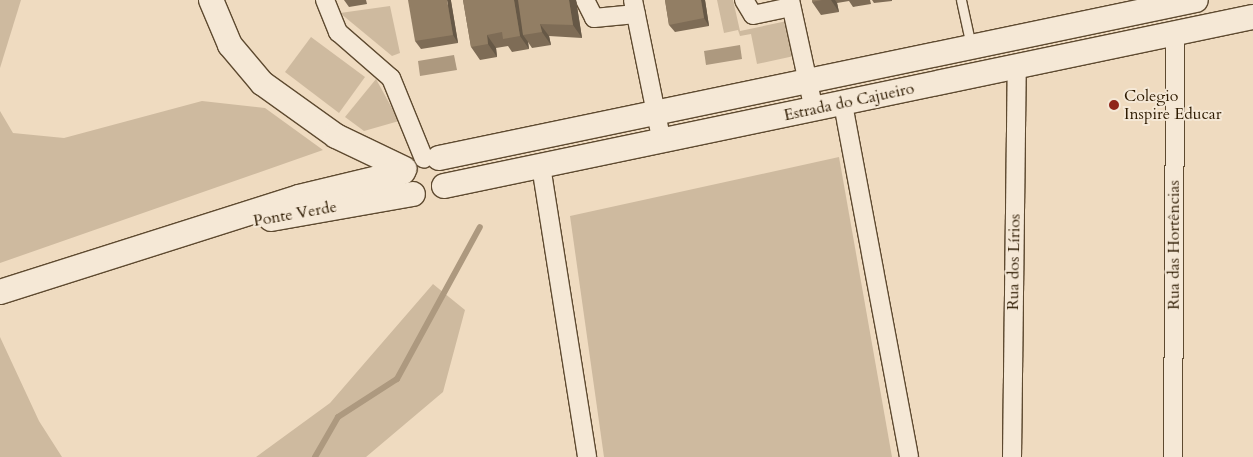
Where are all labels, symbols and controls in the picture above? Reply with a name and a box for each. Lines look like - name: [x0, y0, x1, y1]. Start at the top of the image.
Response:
- street label: Estrada do Cajueiro: [782, 79, 916, 125]
- place label: Colegio Inspire Educar: [1124, 86, 1222, 124]
- marker: Colegio Inspire Educar: [1108, 99, 1120, 111]
- street label: Rua das Hortências: [1164, 180, 1184, 310]
- street label: Ponte Verde: [252, 197, 338, 231]
- street label: Rua dos Lírios: [1004, 214, 1024, 310]

